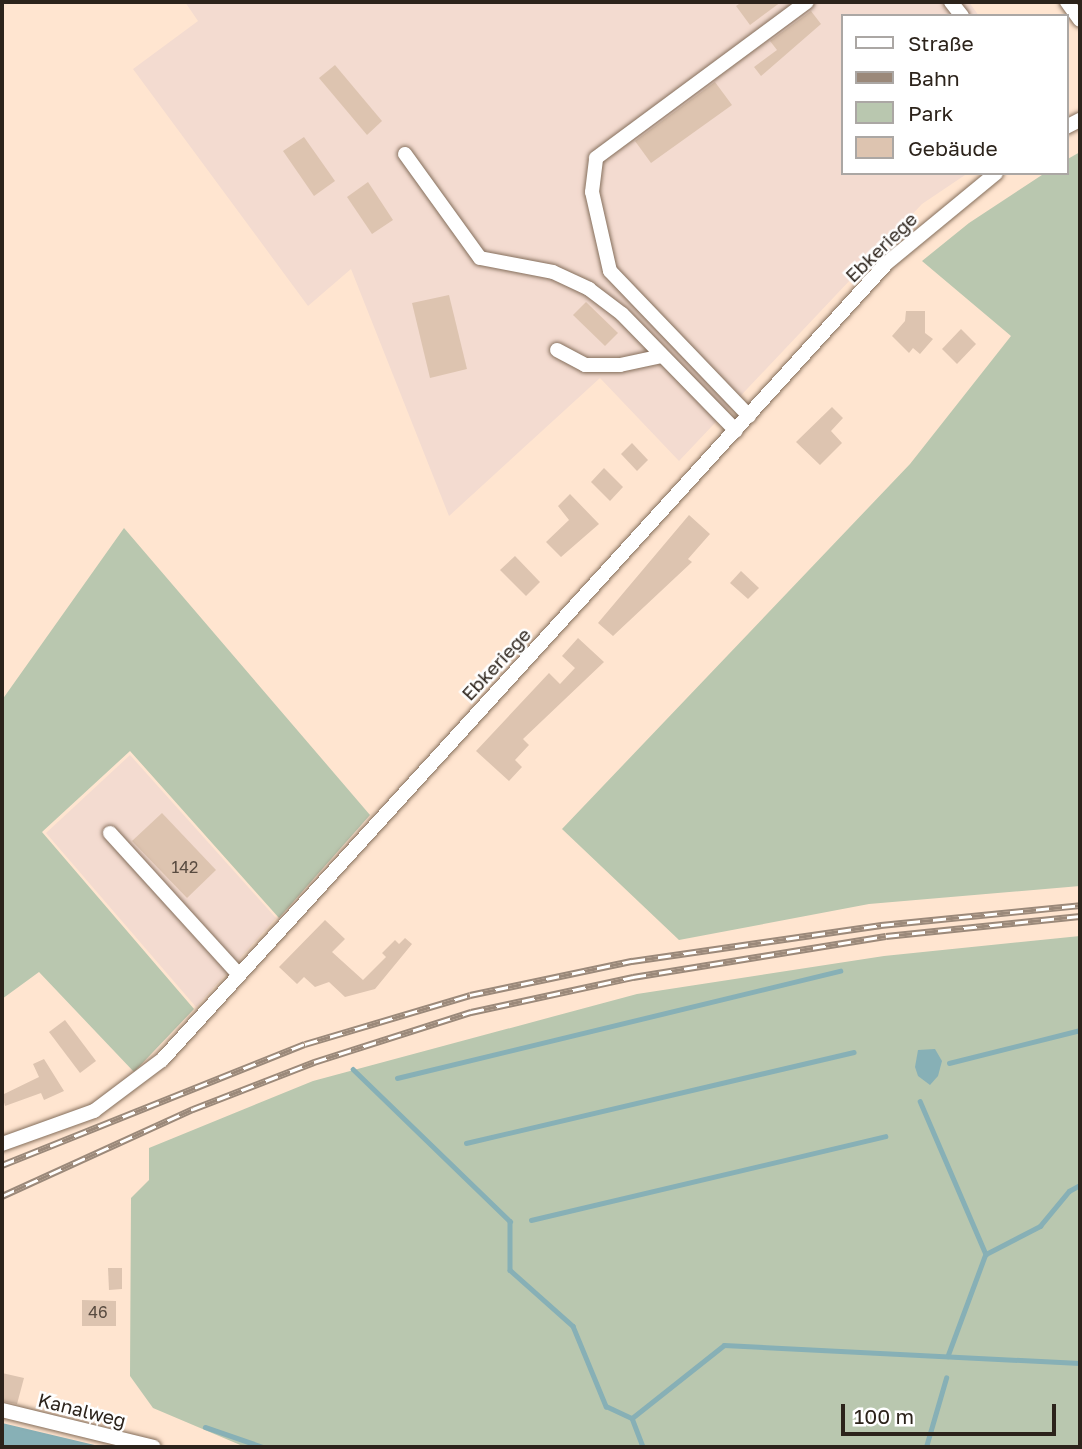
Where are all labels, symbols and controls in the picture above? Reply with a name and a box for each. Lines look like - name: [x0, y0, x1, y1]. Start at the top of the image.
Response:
- legend: [841, 14, 1068, 175]
- text: Straße: [908, 30, 974, 56]
- text: Bahn: [908, 65, 960, 91]
- text: Park: [908, 100, 953, 126]
- text: Gebäude: [908, 135, 998, 161]
- street label: Ebkeriege: [840, 207, 922, 287]
- street label: Ebkeriege: [457, 623, 535, 705]
- house number: 142: [172, 857, 198, 877]
- house number: 46: [88, 1302, 108, 1322]
- street label: Kanalweg: [36, 1388, 128, 1432]
- scale bar: [844, 1390, 1059, 1434]
- text: 100 m: [854, 1403, 914, 1429]

